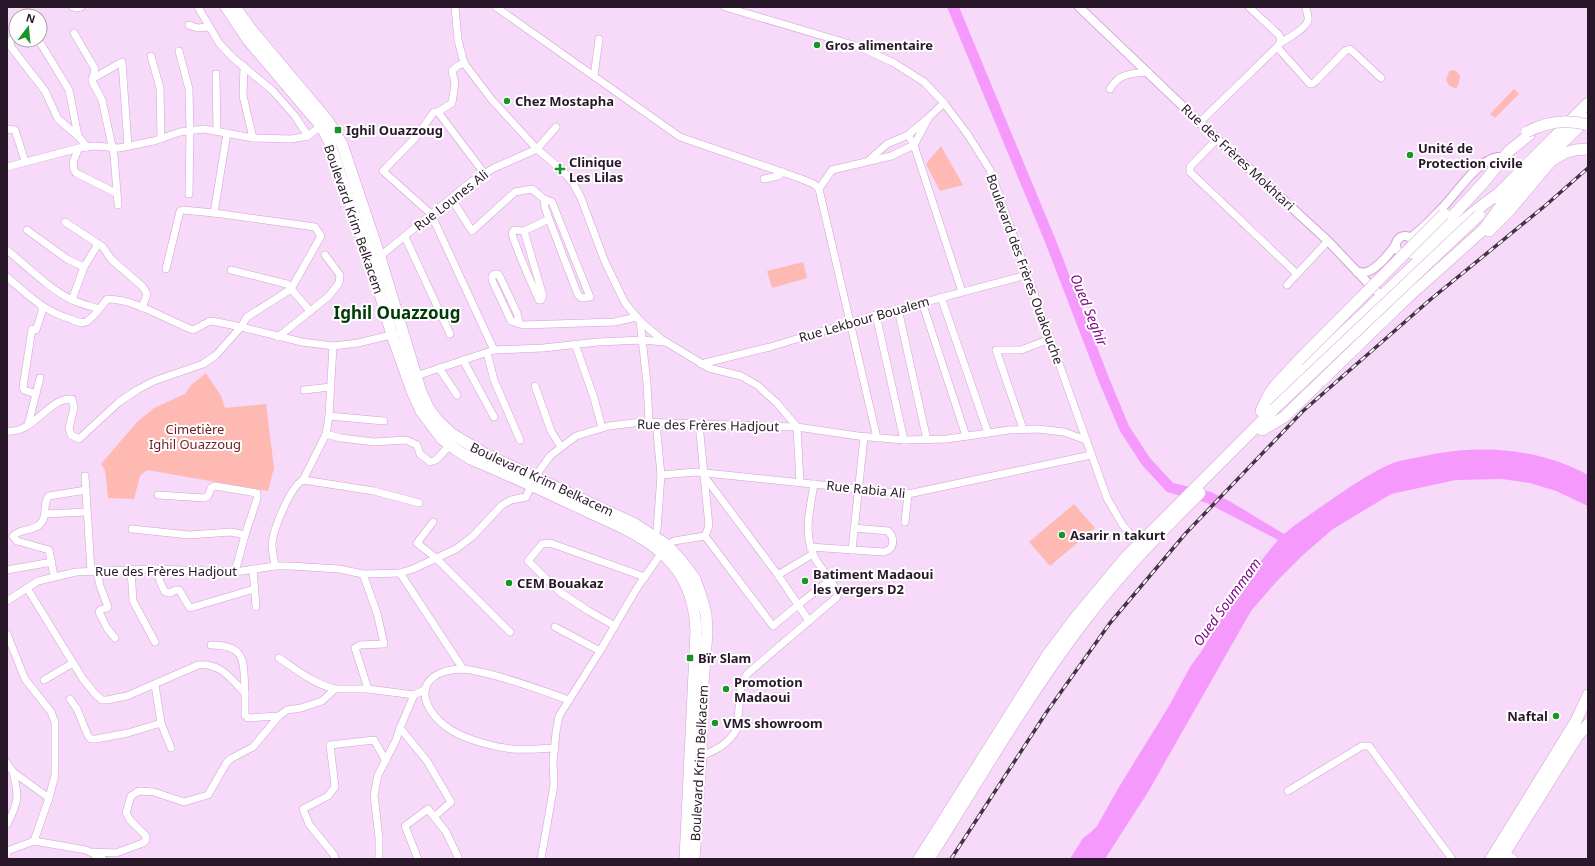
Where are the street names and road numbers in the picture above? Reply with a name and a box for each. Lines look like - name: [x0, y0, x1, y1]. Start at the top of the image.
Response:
- street label: Rue des Frères Mokhtari: [1178, 100, 1298, 214]
- street label: Boulevard Krim Belkacem: [320, 142, 388, 296]
- street label: Rue Lounes Ali: [410, 165, 492, 235]
- street label: Boulevard des Frères Ouakouche: [982, 171, 1068, 367]
- street label: Rue Lekbour Boualem: [797, 292, 931, 346]
- street label: Rue des Frères Hadjout: [637, 415, 779, 435]
- street label: Boulevard Krim Belkacem: [467, 438, 617, 520]
- street label: Rue Rabia Ali: [826, 476, 906, 502]
- street label: Rue des Frères Hadjout: [95, 562, 237, 580]
- street label: Boulevard Krim Belkacem: [686, 684, 712, 842]

